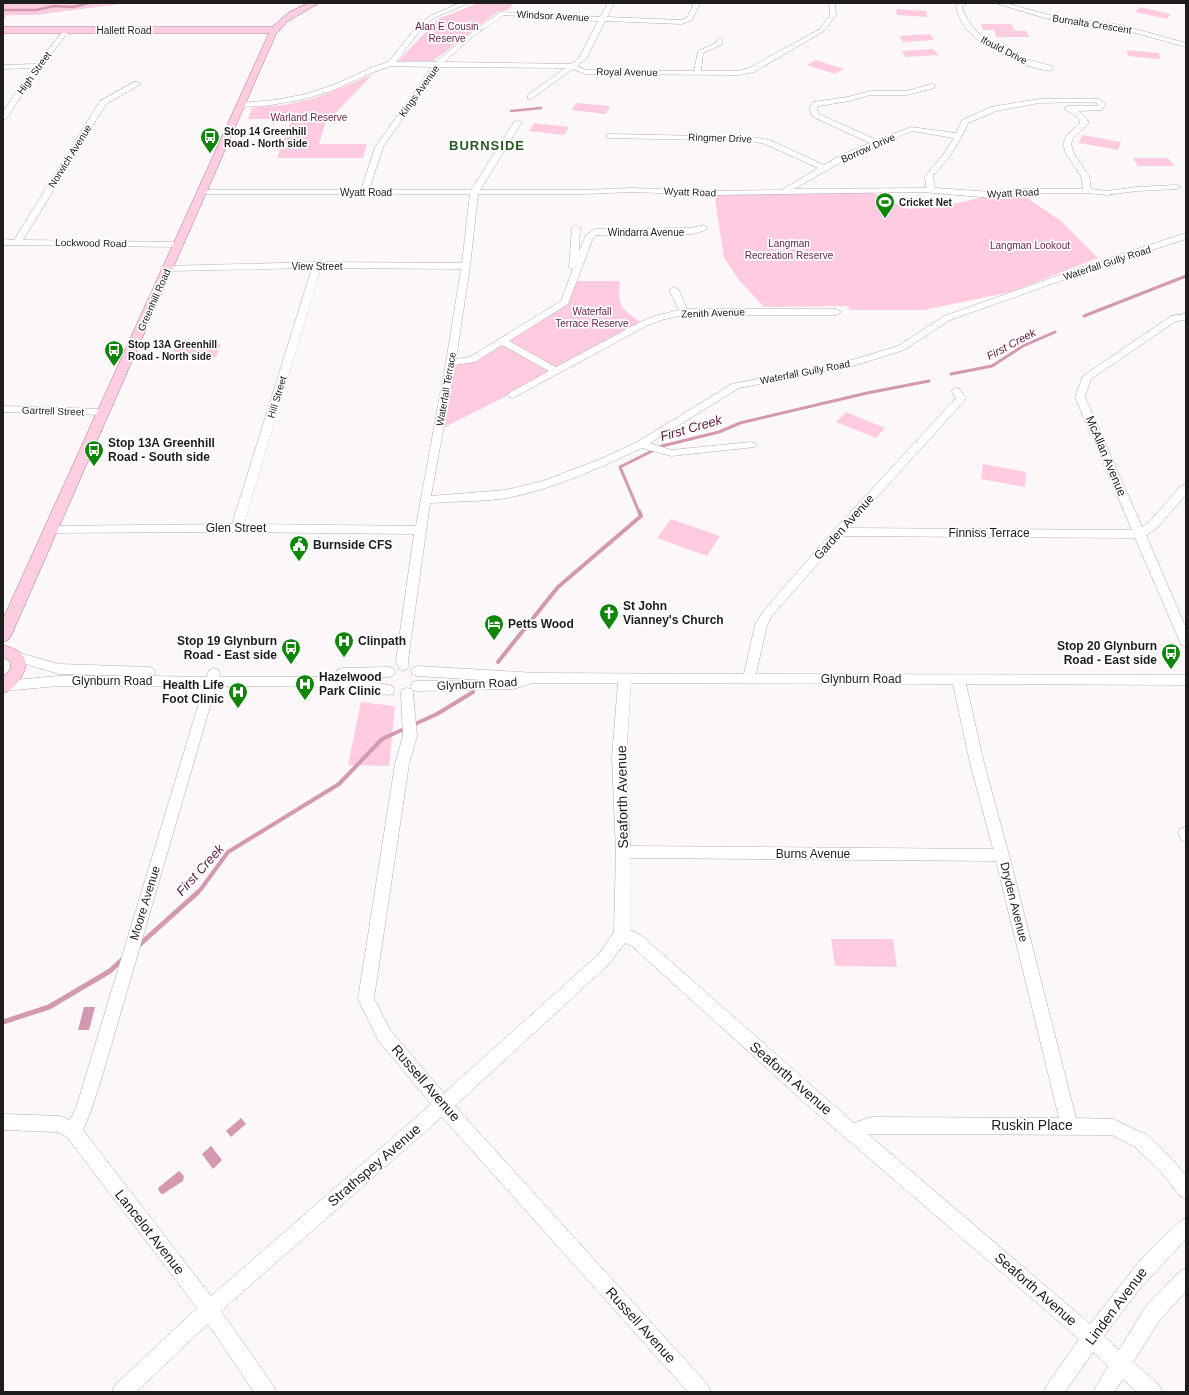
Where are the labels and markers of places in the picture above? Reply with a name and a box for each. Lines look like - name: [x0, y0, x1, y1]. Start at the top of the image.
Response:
- bus stop icon: Stop 14 Greenhill Road - North side: [199, 126, 221, 154]
- place label: Stop 14 Greenhill Road - North side: [224, 126, 308, 149]
- sports icon: Cricket Net: [874, 191, 896, 219]
- place label: Cricket Net: [899, 197, 952, 208]
- bus stop icon: Stop 13A Greenhill Road - North side: [103, 339, 125, 367]
- place label: Stop 13A Greenhill Road - North side: [128, 339, 217, 362]
- place label: Stop 13A Greenhill Road - South side: [108, 436, 215, 464]
- bus stop icon: Stop 13A Greenhill Road - South side: [83, 439, 105, 467]
- public building icon: Burnside CFS: [288, 534, 310, 562]
- place label: Burnside CFS: [313, 538, 392, 552]
- place label: St John Vianney's Church: [623, 599, 724, 627]
- church icon: St John Vianney's Church: [598, 602, 620, 630]
- hotel icon: Petts Wood: [483, 613, 505, 641]
- place label: Petts Wood: [508, 617, 574, 631]
- hospital icon: Clinpath: [333, 630, 355, 658]
- place label: Stop 19 Glynburn Road - East side: [177, 634, 277, 662]
- place label: Clinpath: [358, 634, 406, 648]
- bus stop icon: Stop 19 Glynburn Road - East side: [280, 637, 302, 665]
- place label: Stop 20 Glynburn Road - East side: [1057, 639, 1157, 667]
- bus stop icon: Stop 20 Glynburn Road - East side: [1160, 642, 1182, 670]
- place label: Hazelwood Park Clinic: [319, 670, 382, 698]
- hospital icon: Hazelwood Park Clinic: [294, 673, 316, 701]
- place label: Health Life Foot Clinic: [162, 678, 224, 706]
- hospital icon: Health Life Foot Clinic: [227, 681, 249, 709]

